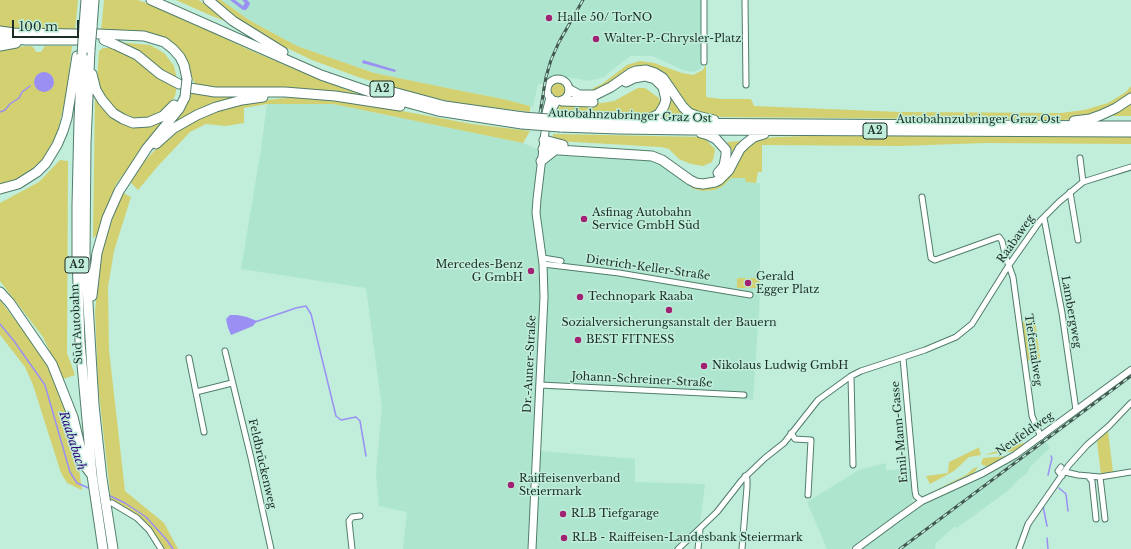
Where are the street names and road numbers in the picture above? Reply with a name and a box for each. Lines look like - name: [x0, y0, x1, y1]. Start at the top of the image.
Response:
- road number: A2: [370, 81, 394, 97]
- street label: Autobahnzubringer Graz Ost: [548, 107, 712, 125]
- street label: Autobahnzubringer Graz Ost: [896, 113, 1060, 127]
- road number: A2: [863, 123, 887, 139]
- street label: Raabaweg: [995, 212, 1037, 266]
- street label: Dietrich-Keller-Straße: [585, 253, 711, 283]
- road number: A2: [65, 257, 89, 273]
- street label: Lambergweg: [1058, 275, 1084, 349]
- street label: Süd Autobahn: [68, 283, 86, 365]
- street label: Tiefentalweg: [1021, 313, 1045, 387]
- street label: Dr.-Auner-Straße: [521, 315, 539, 413]
- street label: Johann-Schreiner-Straße: [571, 370, 713, 390]
- street label: Emil-Mann-Gasse: [889, 380, 911, 484]
- street label: Neufeldweg: [994, 409, 1056, 459]
- street label: Feldbrückenweg: [245, 418, 279, 510]

